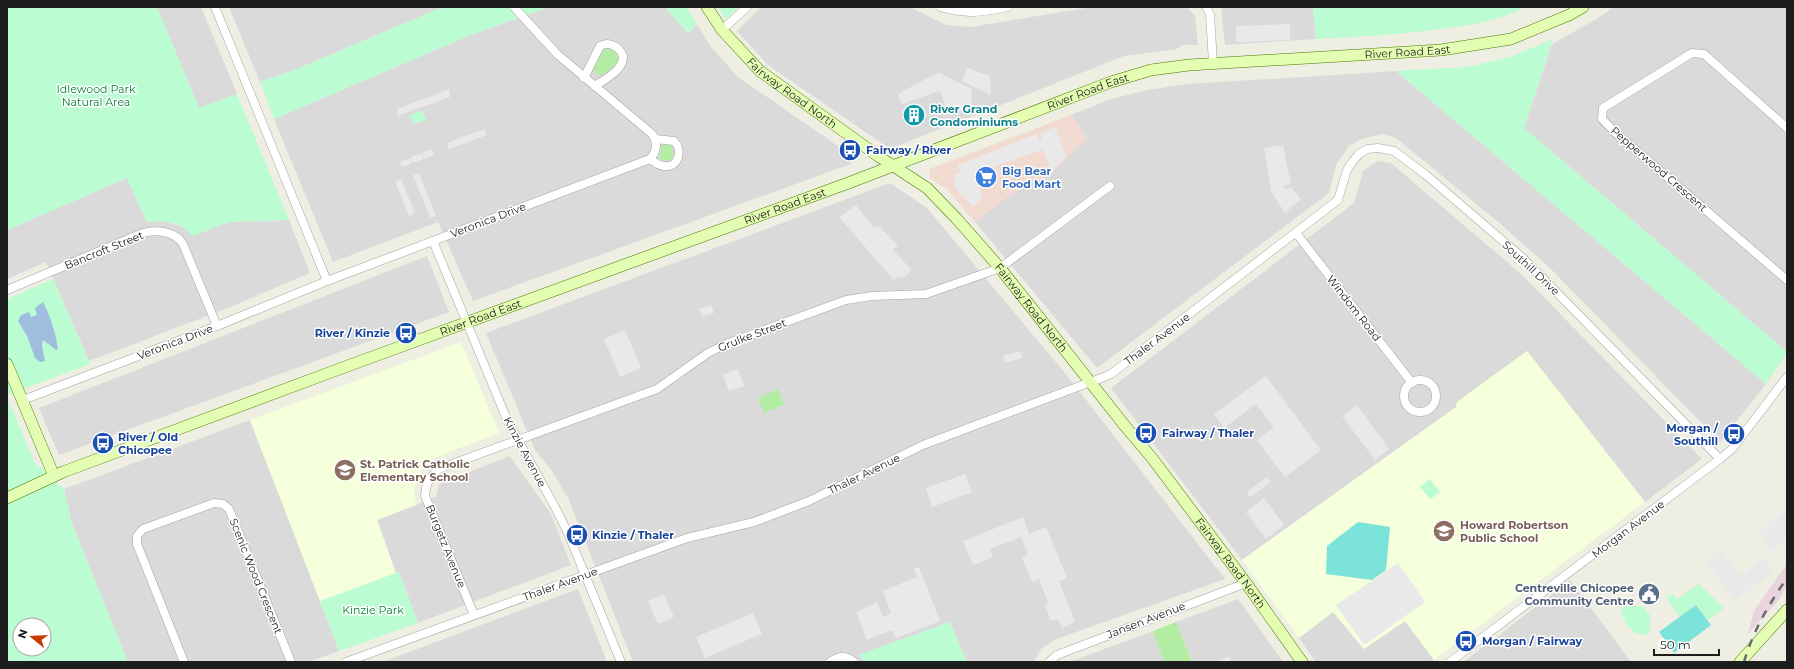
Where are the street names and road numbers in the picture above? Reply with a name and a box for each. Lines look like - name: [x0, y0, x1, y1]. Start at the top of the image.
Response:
- street label: River Road East: [1364, 42, 1452, 62]
- street label: Fairway Road North: [744, 54, 840, 131]
- street label: River Road East: [1045, 70, 1131, 113]
- street label: Pepperwood Crescent: [1608, 123, 1710, 215]
- street label: River Road East: [742, 185, 828, 228]
- street label: Veronica Drive: [448, 199, 528, 241]
- street label: Bancroft Street: [62, 228, 146, 272]
- street label: Southill Drive: [1499, 238, 1563, 298]
- street label: Fairway Road North: [992, 260, 1071, 355]
- street label: Windom Road: [1324, 272, 1384, 344]
- street label: River Road East: [438, 296, 524, 339]
- street label: Thaler Avenue: [1121, 310, 1193, 368]
- street label: Grulke Street: [716, 315, 789, 355]
- street label: Veronica Drive: [135, 321, 215, 363]
- street label: Kinzie Avenue: [501, 414, 550, 490]
- street label: Thaler Avenue: [826, 450, 903, 498]
- street label: Morgan Avenue: [1589, 497, 1667, 561]
- street label: Burgetz Avenue: [423, 502, 469, 590]
- street label: Fairway Road North: [1192, 515, 1269, 611]
- street label: Scenic Wood Crescent: [226, 516, 286, 636]
- street label: Thaler Avenue: [521, 564, 600, 604]
- street label: Jansen Avenue: [1104, 598, 1188, 642]

